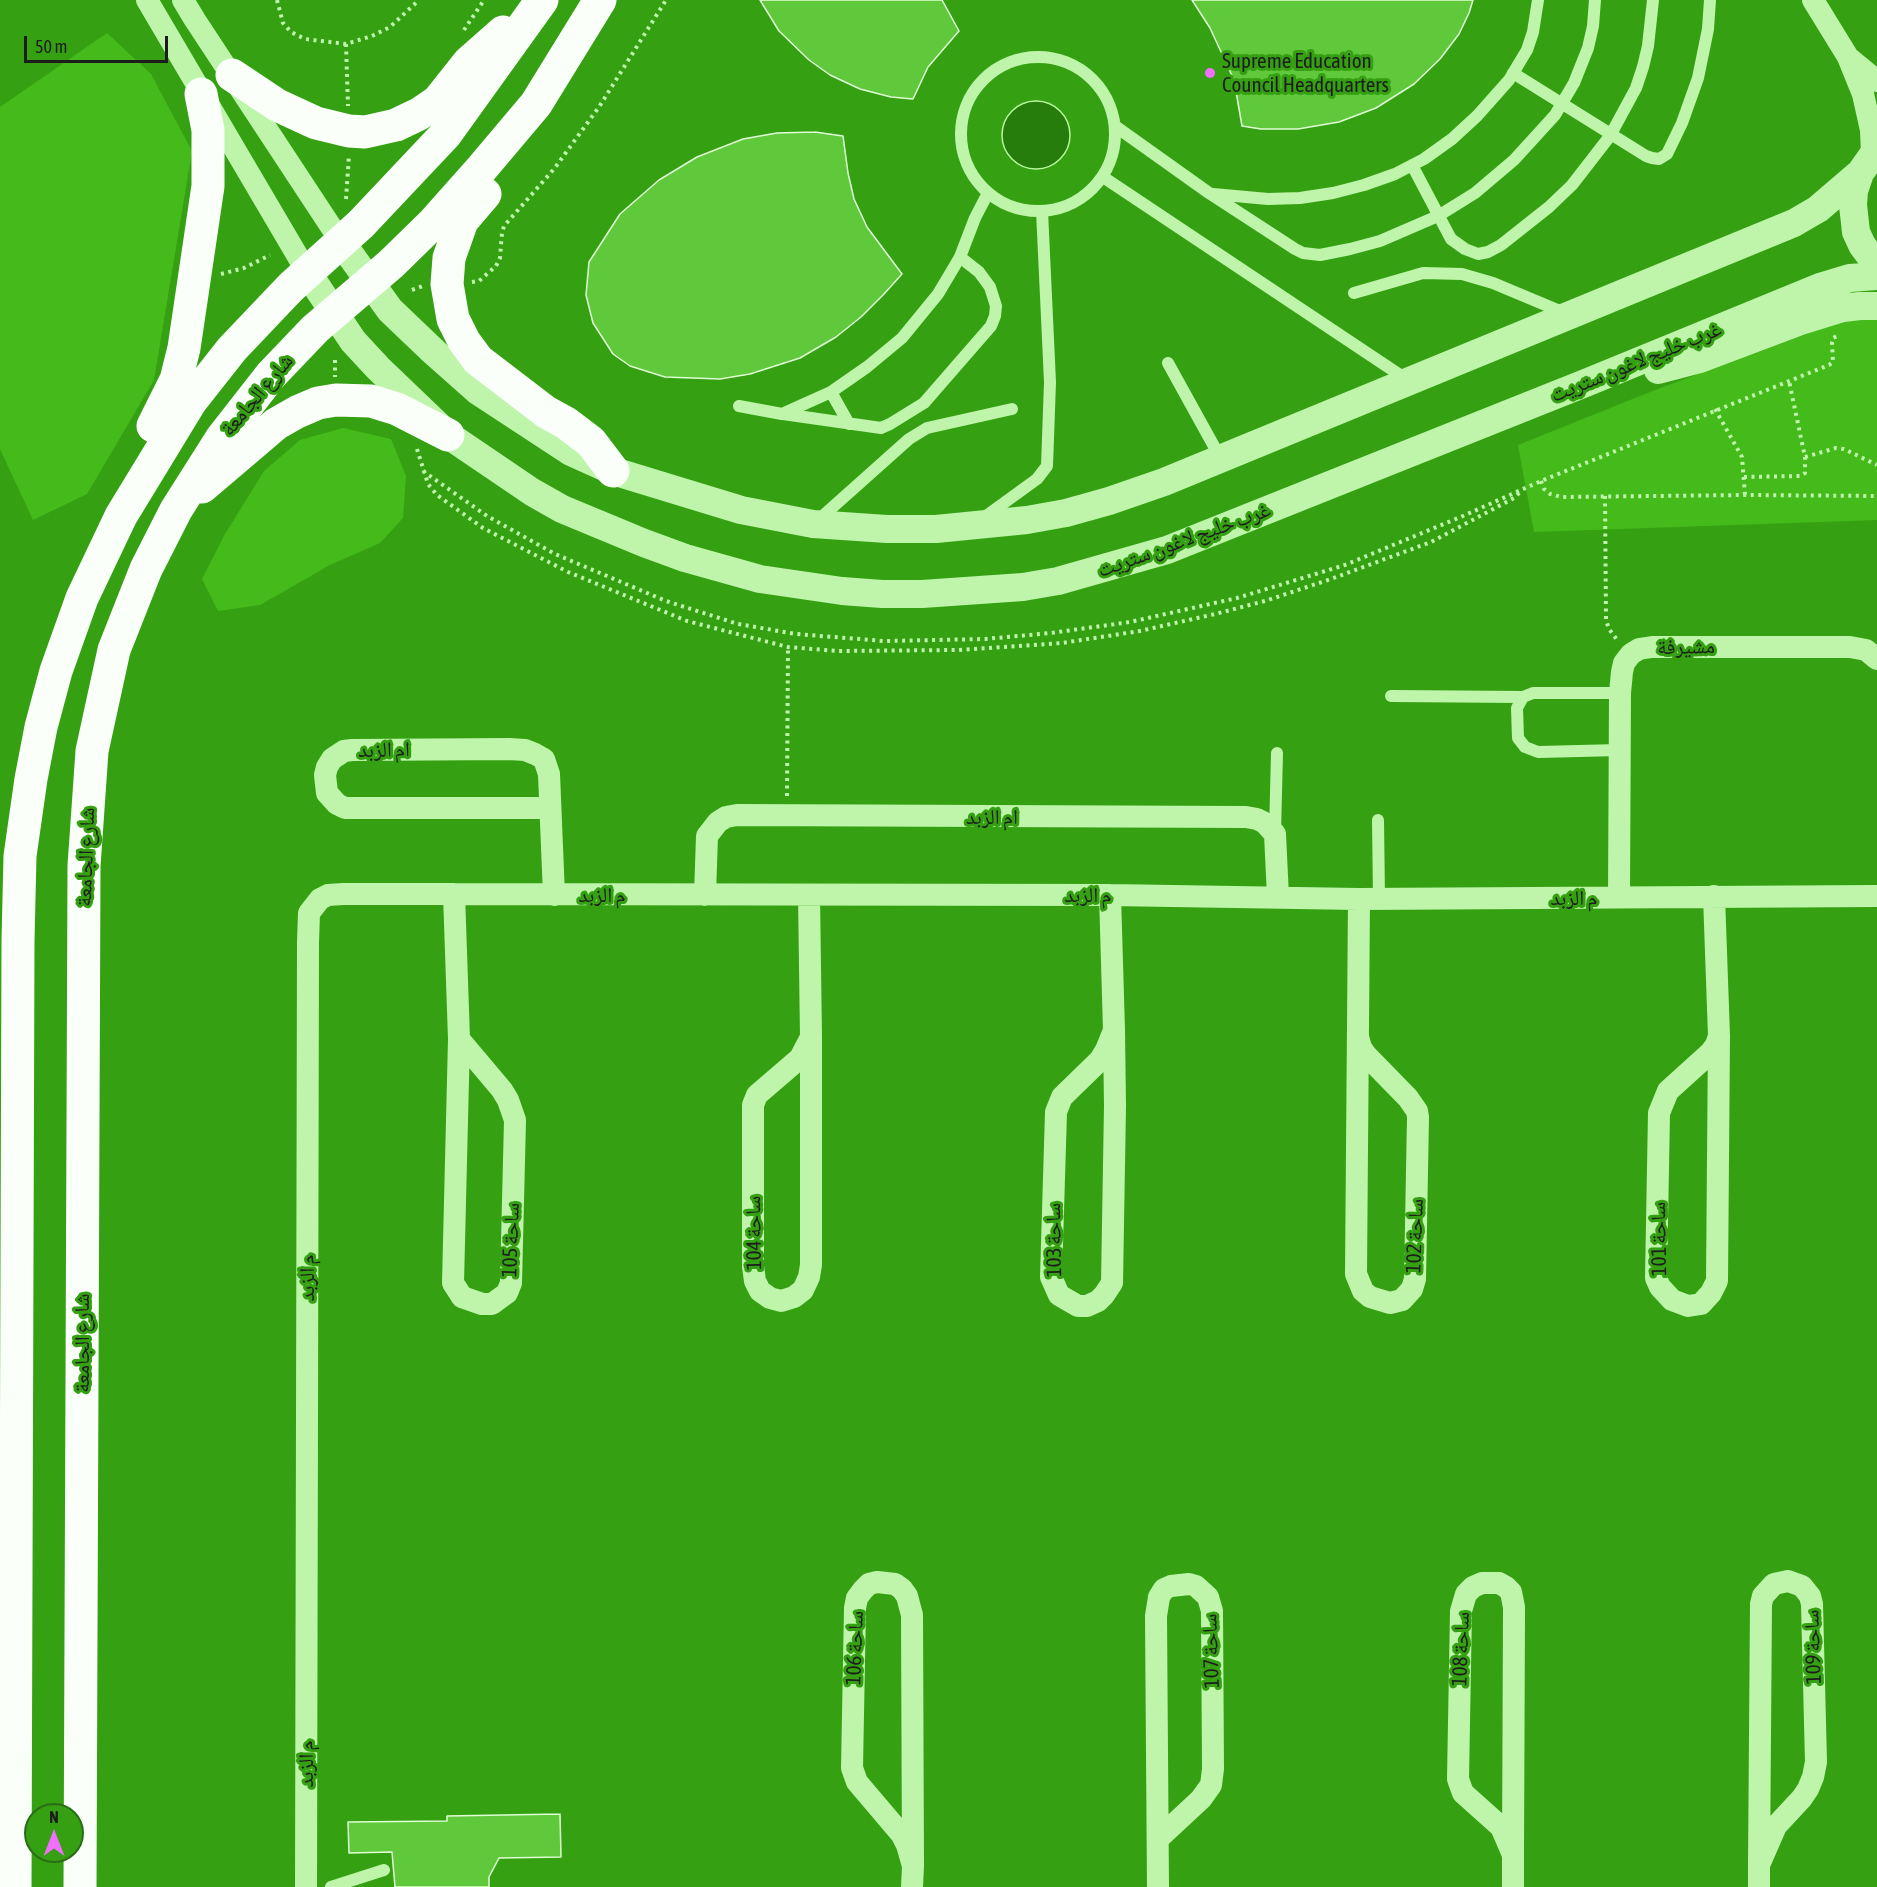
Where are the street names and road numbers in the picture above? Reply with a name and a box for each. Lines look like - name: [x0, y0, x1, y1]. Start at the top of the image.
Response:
- street label: غرب خليج لاغون ستريت: [1547, 316, 1725, 408]
- street label: شارع الجامعة: [215, 349, 299, 441]
- street label: غرب خليج لاغون ستريت: [1094, 497, 1274, 583]
- street label: مشيرفة: [1657, 634, 1715, 660]
- street label: ام الزبد: [358, 737, 410, 763]
- street label: ام الزبد: [966, 804, 1018, 830]
- street label: شارع الجامعة: [72, 807, 100, 907]
- street label: م الزبد: [579, 882, 625, 908]
- street label: م الزبد: [1065, 882, 1111, 908]
- street label: م الزبد: [1551, 885, 1597, 911]
- street label: ساحة 104: [741, 1196, 767, 1270]
- street label: ساحة 102: [1401, 1198, 1429, 1274]
- street label: ساحة 105: [497, 1202, 525, 1278]
- street label: ساحة 101: [1646, 1202, 1672, 1276]
- street label: ساحة 103: [1041, 1203, 1067, 1277]
- street label: م الزبد: [294, 1255, 320, 1301]
- street label: شارع الجامعة: [69, 1293, 95, 1393]
- street label: ساحة 109: [1799, 1609, 1827, 1685]
- street label: ساحة 106: [841, 1610, 869, 1686]
- street label: ساحة 108: [1447, 1611, 1475, 1687]
- street label: ساحة 107: [1197, 1613, 1225, 1689]
- street label: م الزبد: [293, 1741, 319, 1787]

